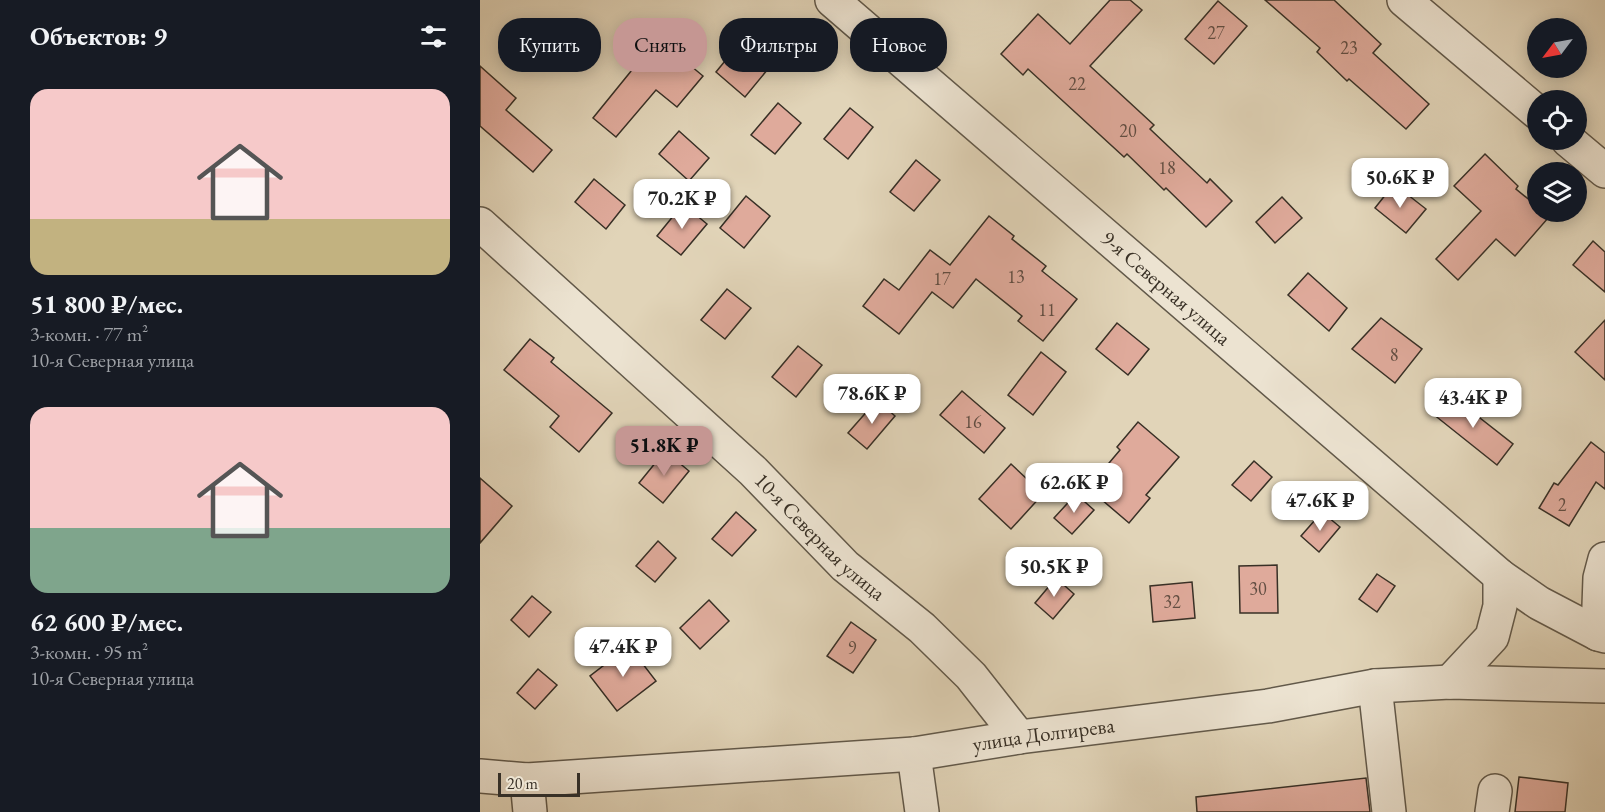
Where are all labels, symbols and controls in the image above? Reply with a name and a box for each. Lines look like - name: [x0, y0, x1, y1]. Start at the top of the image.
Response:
- chip: Купить: [498, 18, 601, 72]
- chip: Снять: [613, 18, 707, 72]
- chip: Фильтры: [719, 18, 838, 72]
- chip: Новое: [850, 18, 947, 72]
- north arrow: [1527, 18, 1587, 78]
- map controls: [1527, 18, 1587, 222]
- text: Объектов: 9: [30, 19, 167, 53]
- icon: filters: [417, 20, 450, 53]
- house number: 27: [1207, 21, 1225, 44]
- house number: 23: [1340, 36, 1358, 59]
- house number: 22: [1068, 72, 1086, 95]
- button: locate: [1527, 90, 1587, 150]
- house number: 20: [1119, 119, 1137, 142]
- icon: home: [186, 128, 294, 236]
- house number: 18: [1158, 156, 1176, 179]
- pin: 50.6K ₽: [1345, 158, 1455, 209]
- button: layers: [1527, 162, 1587, 222]
- text: 50.6K ₽: [1366, 164, 1434, 190]
- pin: 70.2K ₽: [627, 179, 737, 230]
- text: 70.2K ₽: [648, 185, 716, 211]
- street label: 9-я Северная улица: [1096, 224, 1237, 351]
- house number: 13: [1007, 265, 1025, 288]
- house number: 17: [933, 267, 951, 290]
- text: 51 800 ₽/мес.: [30, 287, 183, 321]
- house number: 11: [1038, 298, 1056, 321]
- text: 3-комн. · 77 m²: [30, 321, 148, 347]
- house number: 8: [1390, 343, 1398, 366]
- text: 10-я Северная улица: [30, 347, 194, 373]
- pin: 78.6K ₽: [817, 374, 927, 425]
- pin: 43.4K ₽: [1418, 378, 1528, 429]
- text: 78.6K ₽: [838, 380, 906, 406]
- text: 43.4K ₽: [1439, 384, 1507, 410]
- house number: 16: [964, 410, 982, 433]
- pin: 51.8K ₽: [609, 426, 719, 477]
- text: 51.8K ₽: [630, 432, 698, 458]
- icon: home: [186, 446, 294, 554]
- pin: 62.6K ₽: [1019, 463, 1129, 514]
- street label: 10-я Северная улица: [749, 467, 892, 607]
- text: 62.6K ₽: [1040, 469, 1108, 495]
- pin: 47.6K ₽: [1265, 481, 1375, 532]
- text: 47.6K ₽: [1286, 487, 1354, 513]
- house number: 2: [1558, 493, 1567, 516]
- pin: 50.5K ₽: [999, 547, 1109, 598]
- text: 50.5K ₽: [1020, 553, 1088, 579]
- house number: 30: [1249, 577, 1267, 600]
- house number: 32: [1163, 590, 1181, 613]
- text: 62 600 ₽/мес.: [30, 605, 183, 639]
- pin: 47.4K ₽: [568, 627, 678, 678]
- text: 47.4K ₽: [589, 633, 657, 659]
- house number: 9: [848, 636, 857, 659]
- text: 3-комн. · 95 m²: [30, 639, 148, 665]
- text: 10-я Северная улица: [30, 665, 194, 691]
- street label: улица Долгирева: [970, 711, 1117, 757]
- scale bar: [498, 770, 580, 798]
- text: 20 m: [507, 773, 538, 794]

